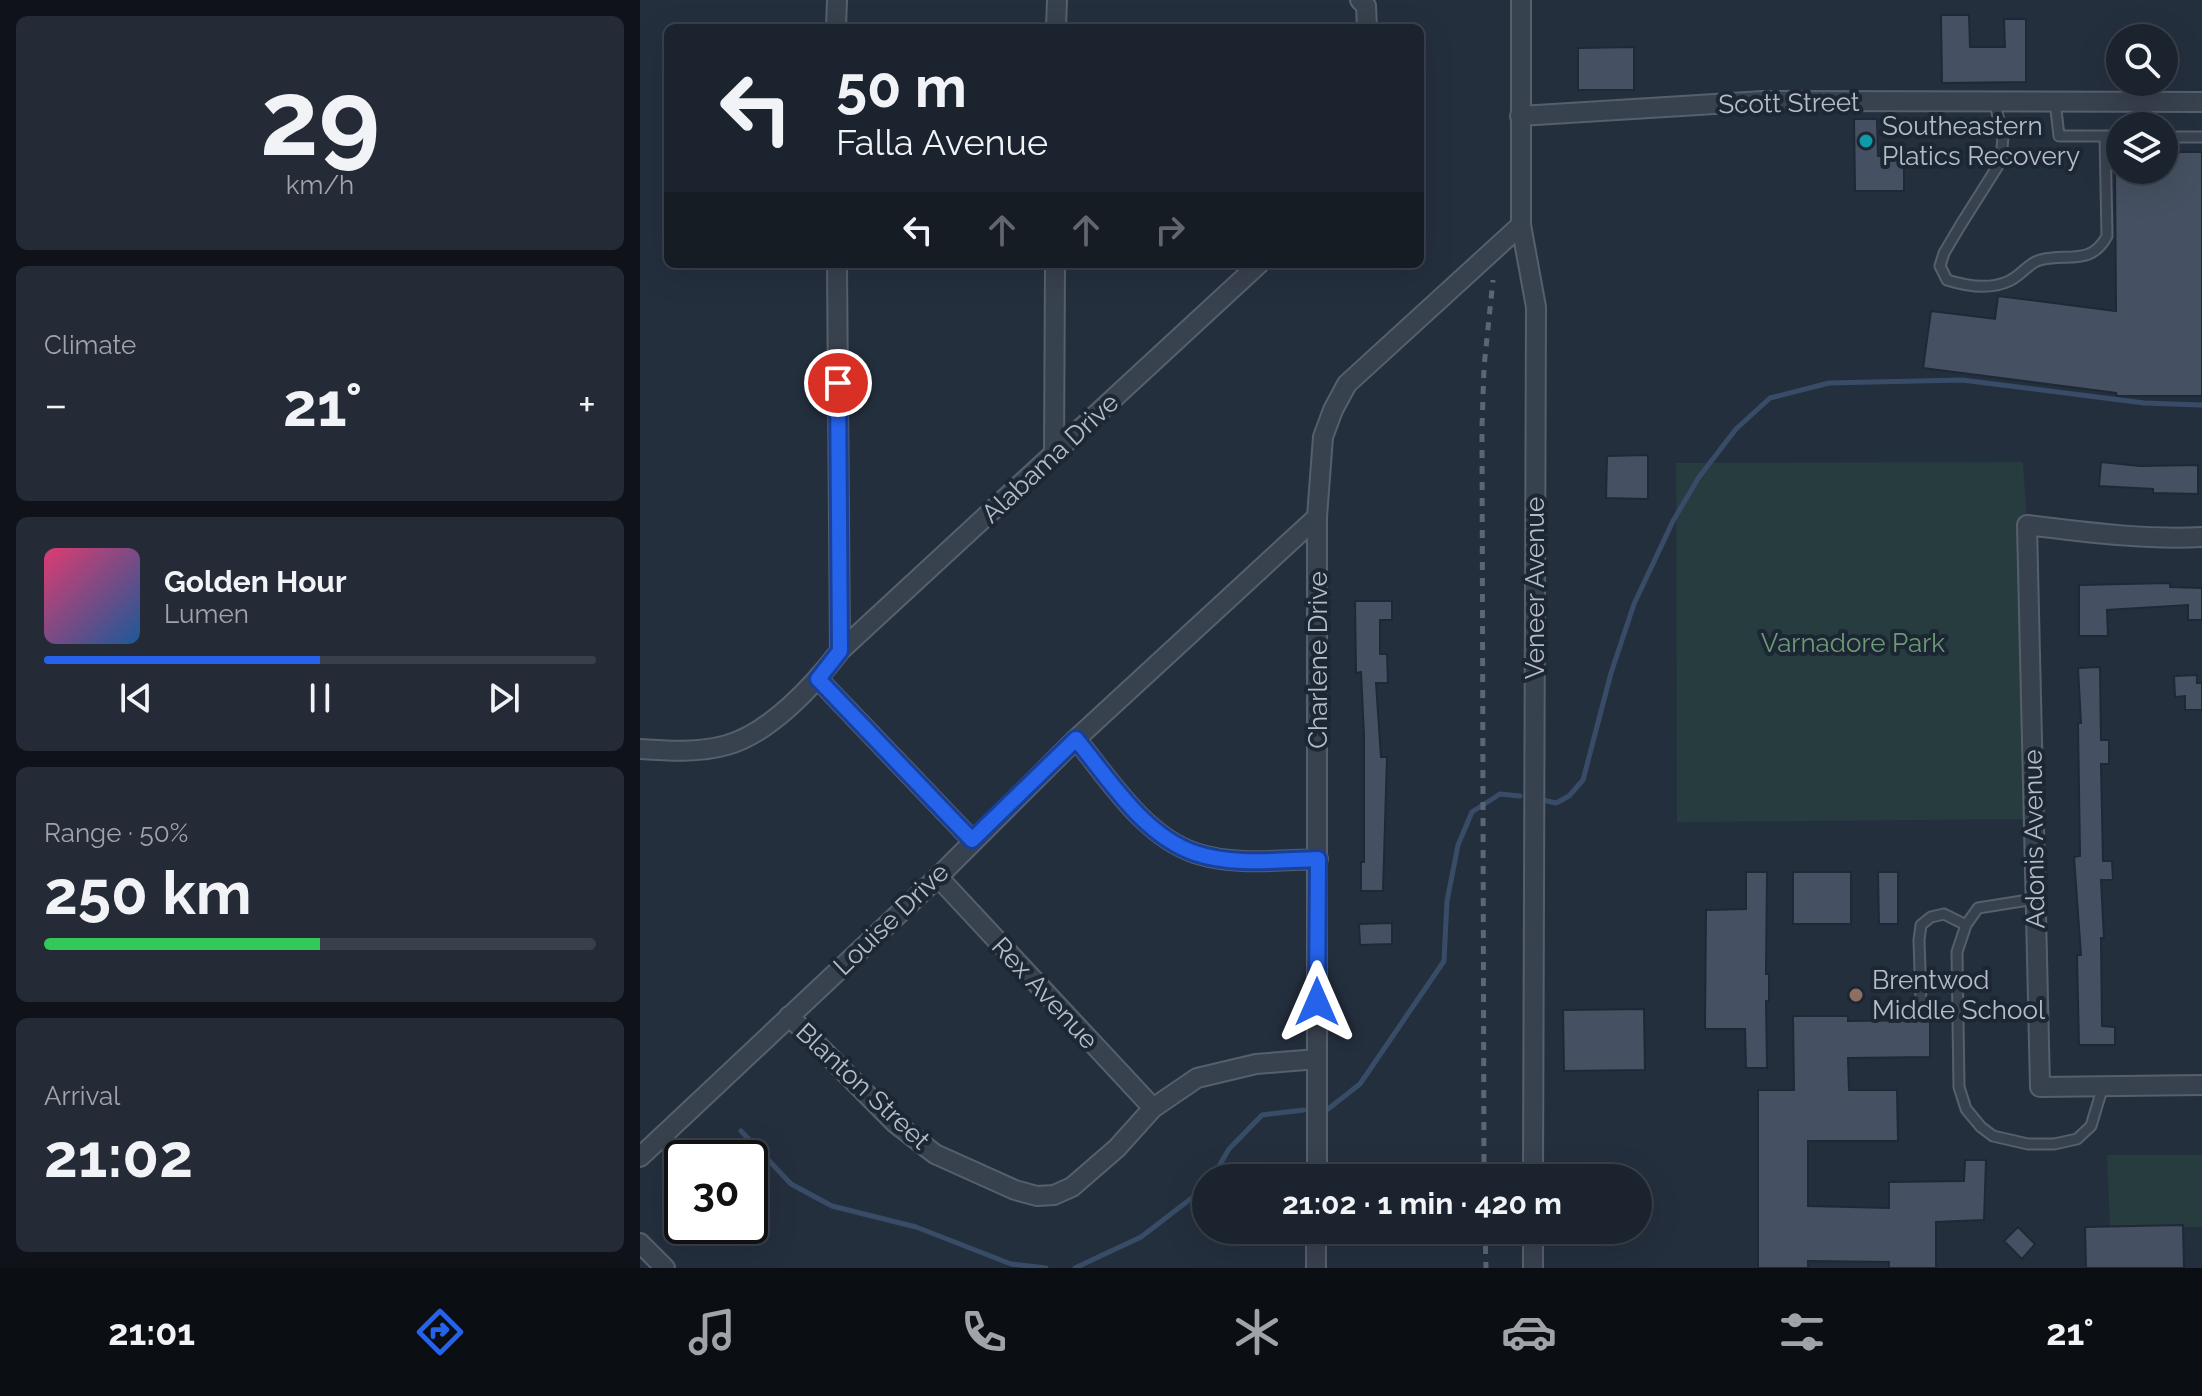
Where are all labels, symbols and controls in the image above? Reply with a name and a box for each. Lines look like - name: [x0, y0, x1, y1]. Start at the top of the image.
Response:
- map controls: [2106, 24, 2178, 184]
- button: search: [2106, 24, 2178, 96]
- text: 50 m: [836, 54, 967, 120]
- icon: left: [704, 56, 808, 160]
- text: 29: [260, 57, 380, 179]
- street label: Scott Street: [1718, 87, 1860, 119]
- place label: Southeastern Platics Recovery: [1882, 111, 2080, 171]
- button: layers: [2106, 112, 2178, 184]
- text: Falla Avenue: [836, 121, 1048, 163]
- marker: Southeastern Platics Recovery: [1857, 132, 1875, 150]
- text: km/h: [286, 170, 354, 200]
- icon: left: [896, 208, 940, 252]
- icon: ahead: [980, 208, 1024, 252]
- icon: ahead: [1064, 208, 1108, 252]
- icon: right: [1148, 208, 1192, 252]
- text: Climate: [44, 330, 136, 360]
- pin: [804, 349, 872, 417]
- icon: arrive: [816, 361, 860, 405]
- text: 21°: [283, 370, 362, 440]
- text: −: [44, 379, 68, 430]
- text: +: [578, 379, 596, 430]
- street label: Alabama Drive: [975, 387, 1125, 529]
- street label: Veneer Avenue: [1520, 497, 1550, 679]
- text: Golden Hour: [164, 564, 347, 599]
- street label: Charlene Drive: [1303, 571, 1333, 749]
- text: Lumen: [164, 599, 249, 629]
- park label: Varnadore Park: [1761, 628, 1945, 658]
- icon: previous: [114, 676, 158, 720]
- icon: pause: [298, 676, 342, 720]
- icon: next: [482, 676, 526, 720]
- street label: Adonis Avenue: [2017, 749, 2051, 929]
- text: Range · 50%: [44, 818, 188, 848]
- street label: Louise Drive: [827, 857, 955, 981]
- text: 250 km: [44, 858, 252, 928]
- street label: Rex Avenue: [986, 931, 1104, 1055]
- position arrow: [1275, 960, 1359, 1044]
- place label: Brentwod Middle School: [1872, 965, 2046, 1025]
- marker: Brentwod Middle School: [1847, 986, 1865, 1004]
- street label: Blanton Street: [790, 1017, 936, 1156]
- text: Arrival: [44, 1081, 120, 1111]
- text: 21:02: [44, 1121, 193, 1191]
- speed limit sign: 30: [664, 1140, 768, 1244]
- text: 21:02 · 1 min · 420 m: [1282, 1186, 1562, 1221]
- icon: directions: [412, 1304, 468, 1360]
- icon: music: [684, 1304, 740, 1360]
- icon: phone: [956, 1304, 1012, 1360]
- icon: climate: [1229, 1304, 1285, 1360]
- icon: car: [1501, 1304, 1557, 1360]
- icon: filters: [1774, 1304, 1830, 1360]
- text: 21:01: [108, 1311, 195, 1353]
- text: 21°: [2046, 1311, 2094, 1353]

